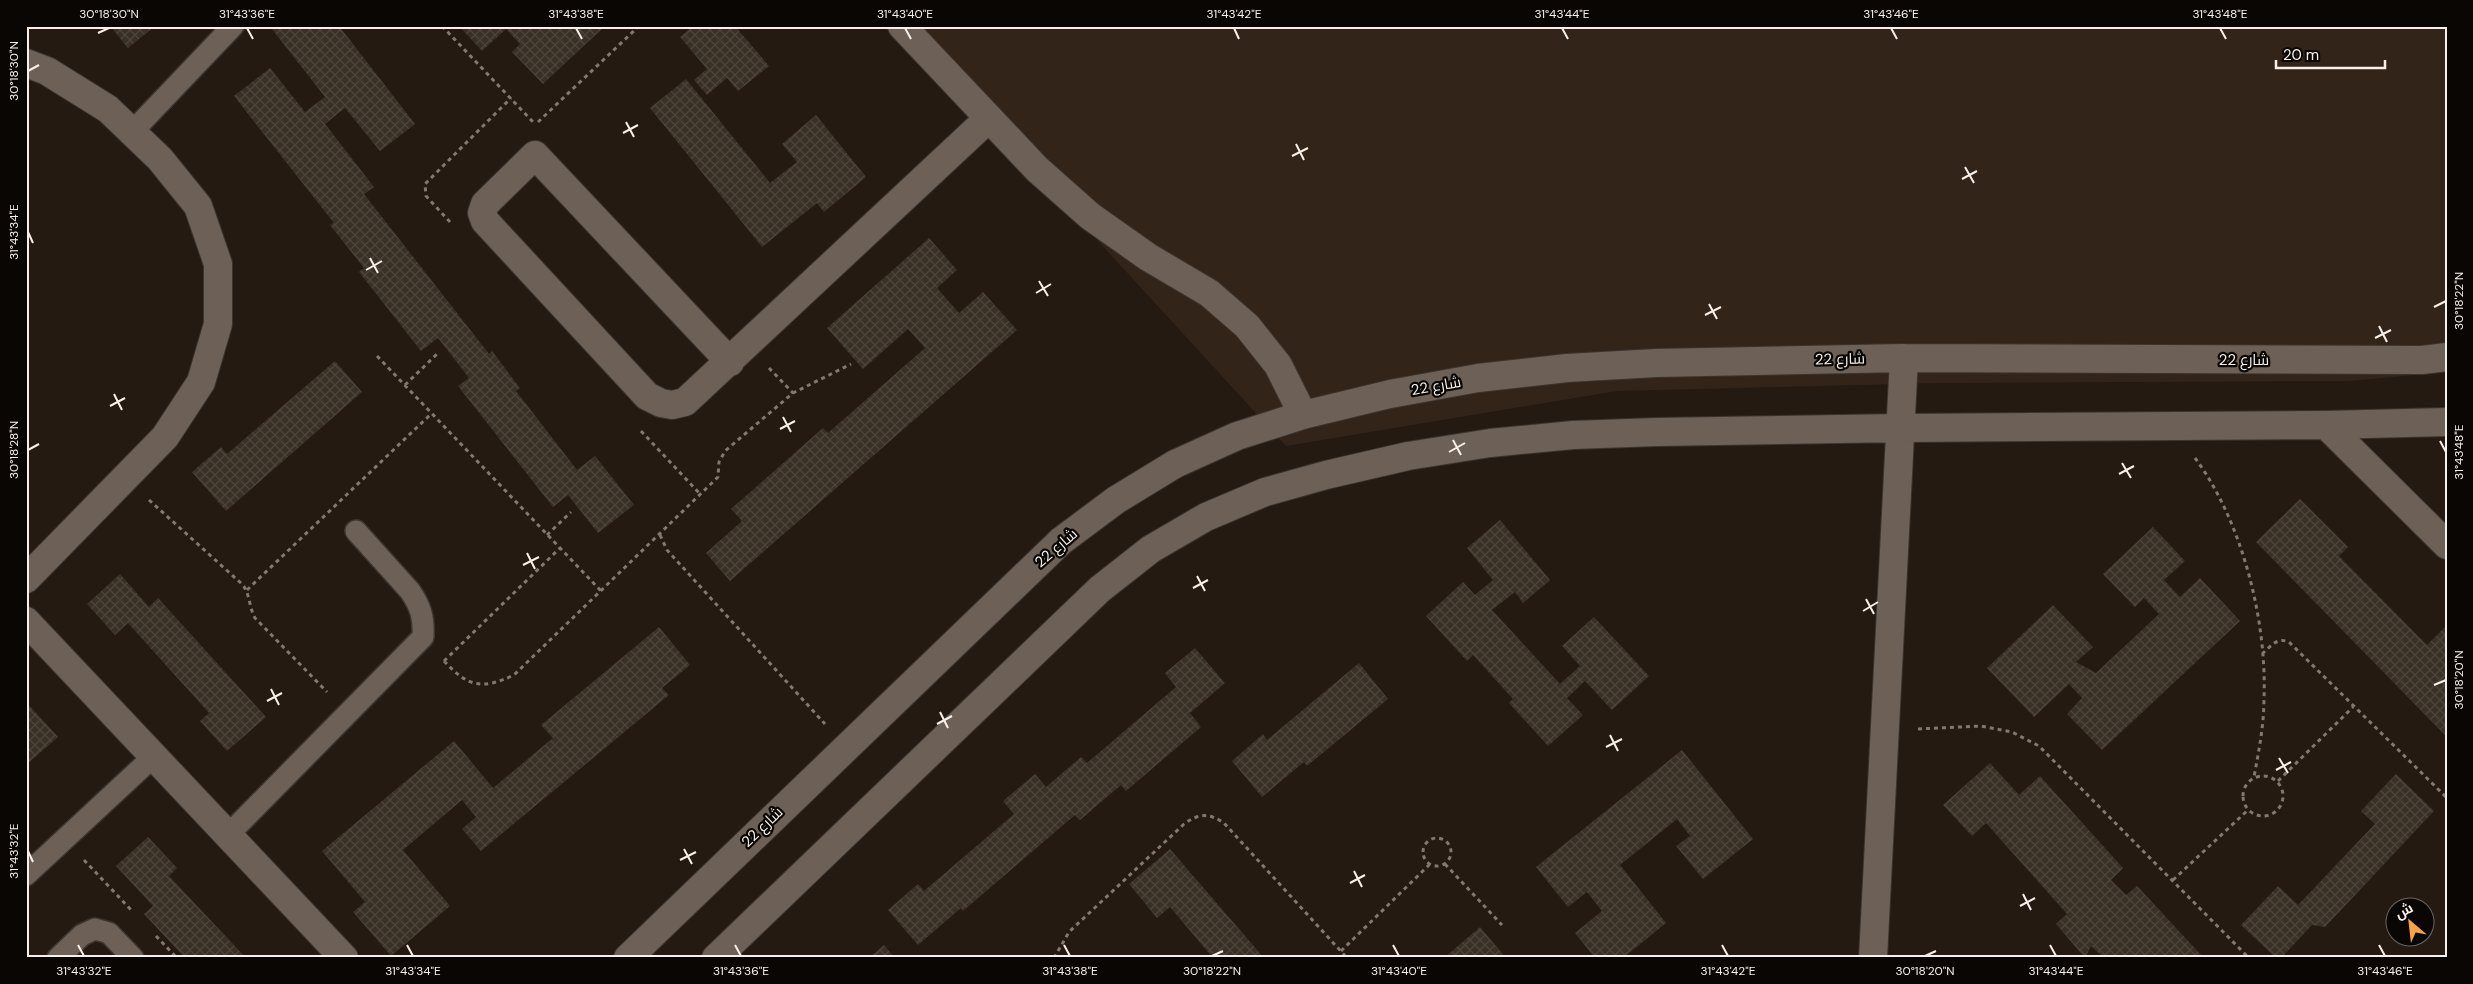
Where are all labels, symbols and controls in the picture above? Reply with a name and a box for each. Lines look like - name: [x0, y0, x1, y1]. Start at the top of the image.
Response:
- text: 30°18'30"N: [79, 6, 139, 22]
- text: 31°43'36"E: [219, 6, 275, 22]
- text: 31°43'38"E: [548, 6, 604, 22]
- text: 31°43'40"E: [877, 6, 933, 22]
- text: 31°43'42"E: [1207, 6, 1262, 22]
- text: 31°43'44"E: [1534, 6, 1590, 22]
- text: 31°43'46"E: [1863, 6, 1919, 22]
- text: 31°43'48"E: [2192, 6, 2248, 22]
- scale bar: [2276, 38, 2384, 70]
- text: 30°18'30"N: [6, 41, 22, 101]
- text: 20 m: [2283, 45, 2319, 65]
- text: 31°43'34"E: [6, 204, 22, 260]
- text: 30°18'22"N: [2451, 272, 2467, 330]
- street label: شارع 22: [1815, 349, 1865, 370]
- street label: شارع 22: [2219, 350, 2269, 371]
- street label: شارع 22: [1409, 372, 1463, 401]
- text: 30°18'28"N: [6, 421, 22, 479]
- text: 31°43'48"E: [2451, 424, 2467, 480]
- street label: شارع 22: [1030, 524, 1082, 573]
- text: 30°18'20"N: [2451, 650, 2467, 710]
- street label: شارع 22: [737, 802, 788, 852]
- text: 31°43'32"E: [6, 823, 22, 879]
- north arrow: [2386, 896, 2436, 946]
- text: ش: [2392, 898, 2416, 923]
- text: 31°43'32"E: [56, 963, 112, 979]
- text: 31°43'34"E: [385, 963, 441, 979]
- text: 31°43'36"E: [713, 963, 769, 979]
- text: 31°43'38"E: [1042, 963, 1098, 979]
- text: 30°18'22"N: [1183, 963, 1241, 979]
- text: 31°43'40"E: [1371, 963, 1427, 979]
- text: 31°43'42"E: [1701, 963, 1756, 979]
- text: 30°18'20"N: [1895, 963, 1955, 979]
- text: 31°43'44"E: [2028, 963, 2084, 979]
- text: 31°43'46"E: [2357, 963, 2413, 979]

